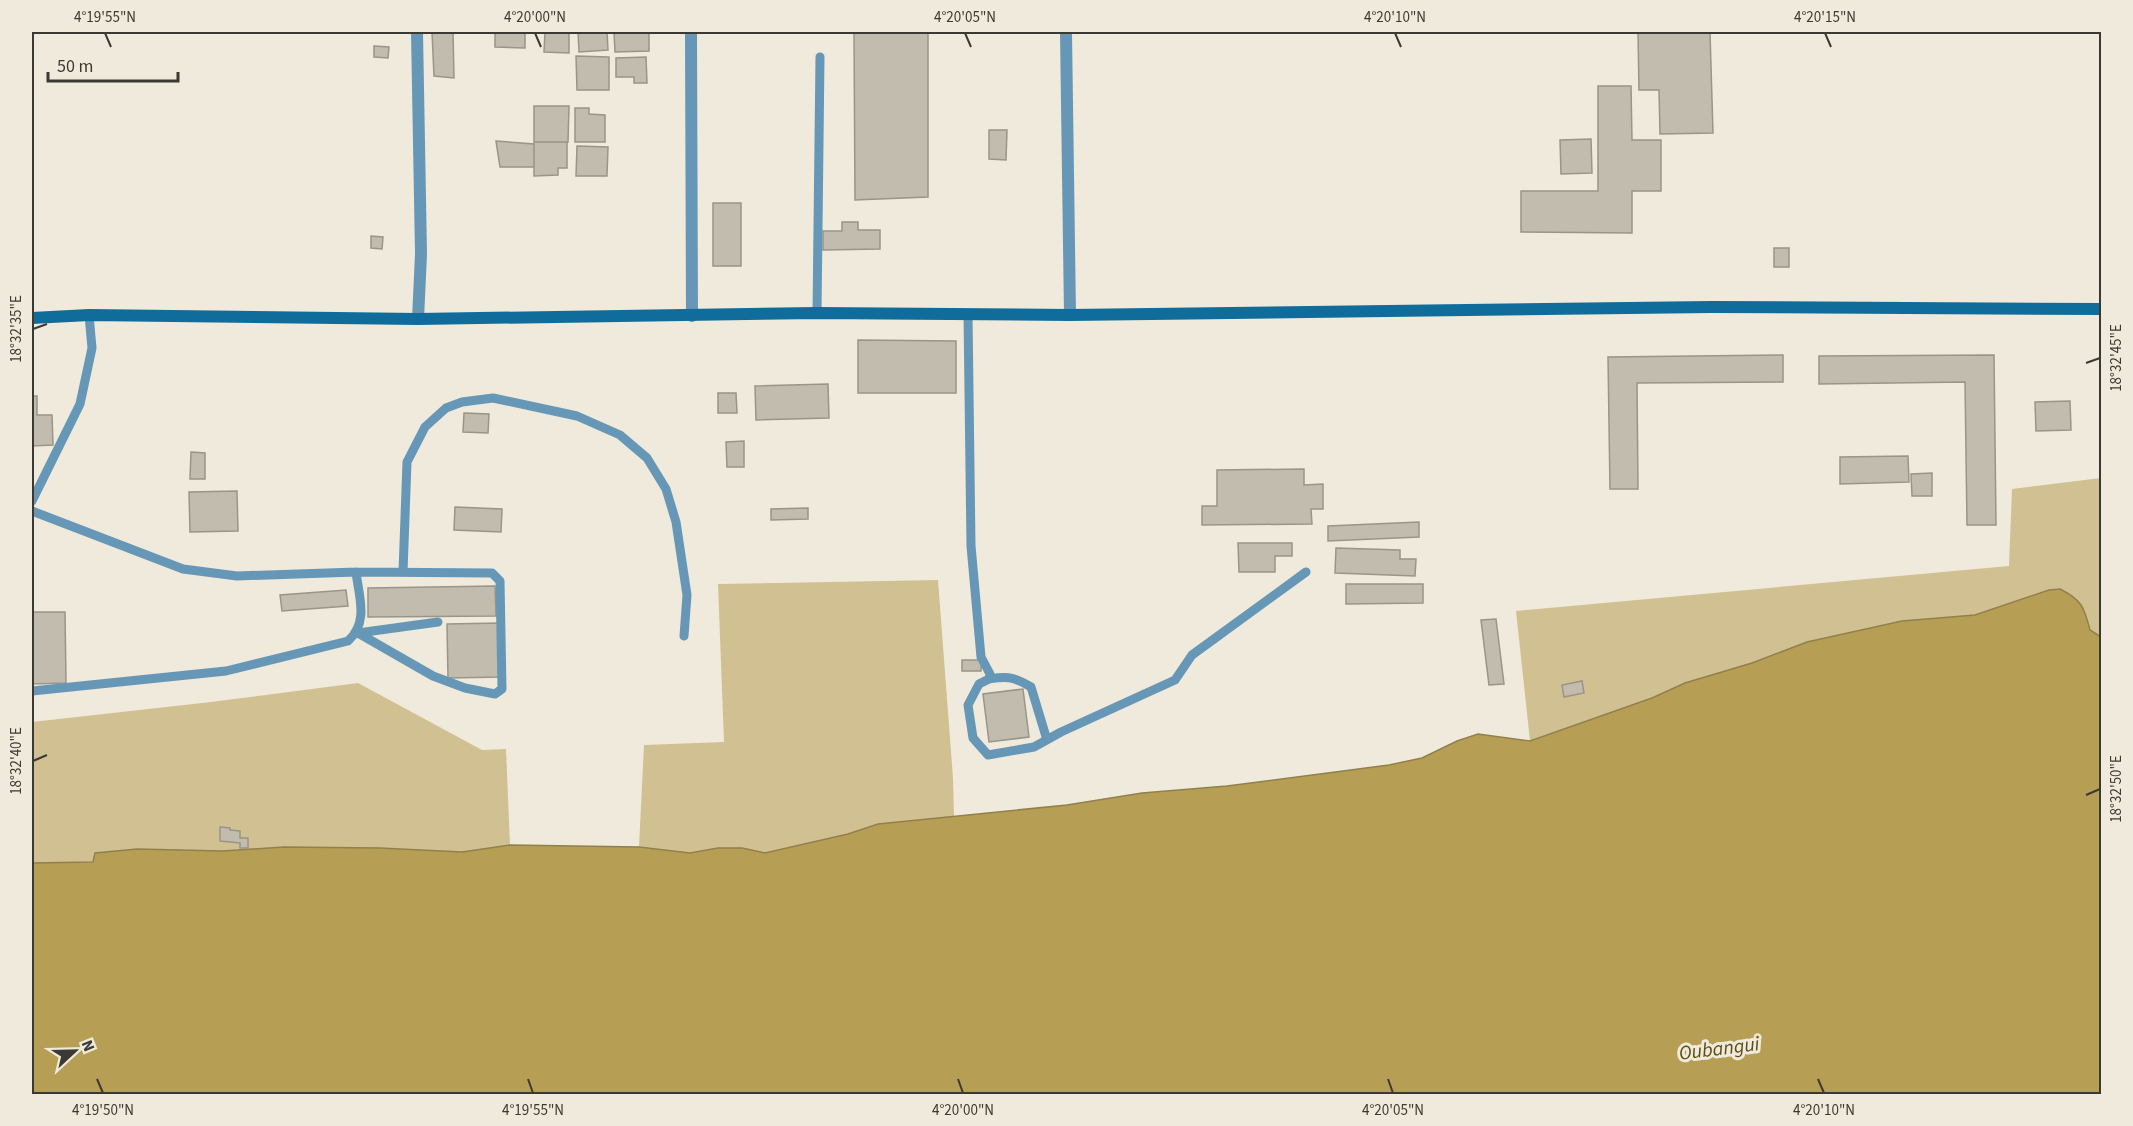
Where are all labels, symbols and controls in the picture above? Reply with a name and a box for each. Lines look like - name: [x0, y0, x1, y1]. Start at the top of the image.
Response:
- text: 4°19'55"N: [74, 7, 136, 28]
- text: 4°20'00"N: [504, 7, 566, 28]
- text: 4°20'05"N: [934, 7, 996, 28]
- text: 4°20'10"N: [1364, 7, 1426, 28]
- text: 4°20'15"N: [1794, 7, 1856, 28]
- scale bar: [48, 45, 178, 83]
- text: 50 m: [57, 54, 93, 79]
- text: 18°32'35"E: [6, 295, 27, 363]
- text: 18°32'45"E: [2106, 324, 2127, 392]
- text: 18°32'40"E: [6, 727, 27, 795]
- text: 18°32'50"E: [2106, 755, 2127, 823]
- north arrow: [45, 1021, 105, 1081]
- water label: Oubangui: [1677, 1030, 1761, 1068]
- text: N: [76, 1037, 100, 1055]
- text: 4°19'50"N: [72, 1100, 134, 1121]
- text: 4°19'55"N: [502, 1100, 564, 1121]
- text: 4°20'00"N: [932, 1100, 994, 1121]
- text: 4°20'05"N: [1362, 1100, 1424, 1121]
- text: 4°20'10"N: [1793, 1100, 1855, 1121]

